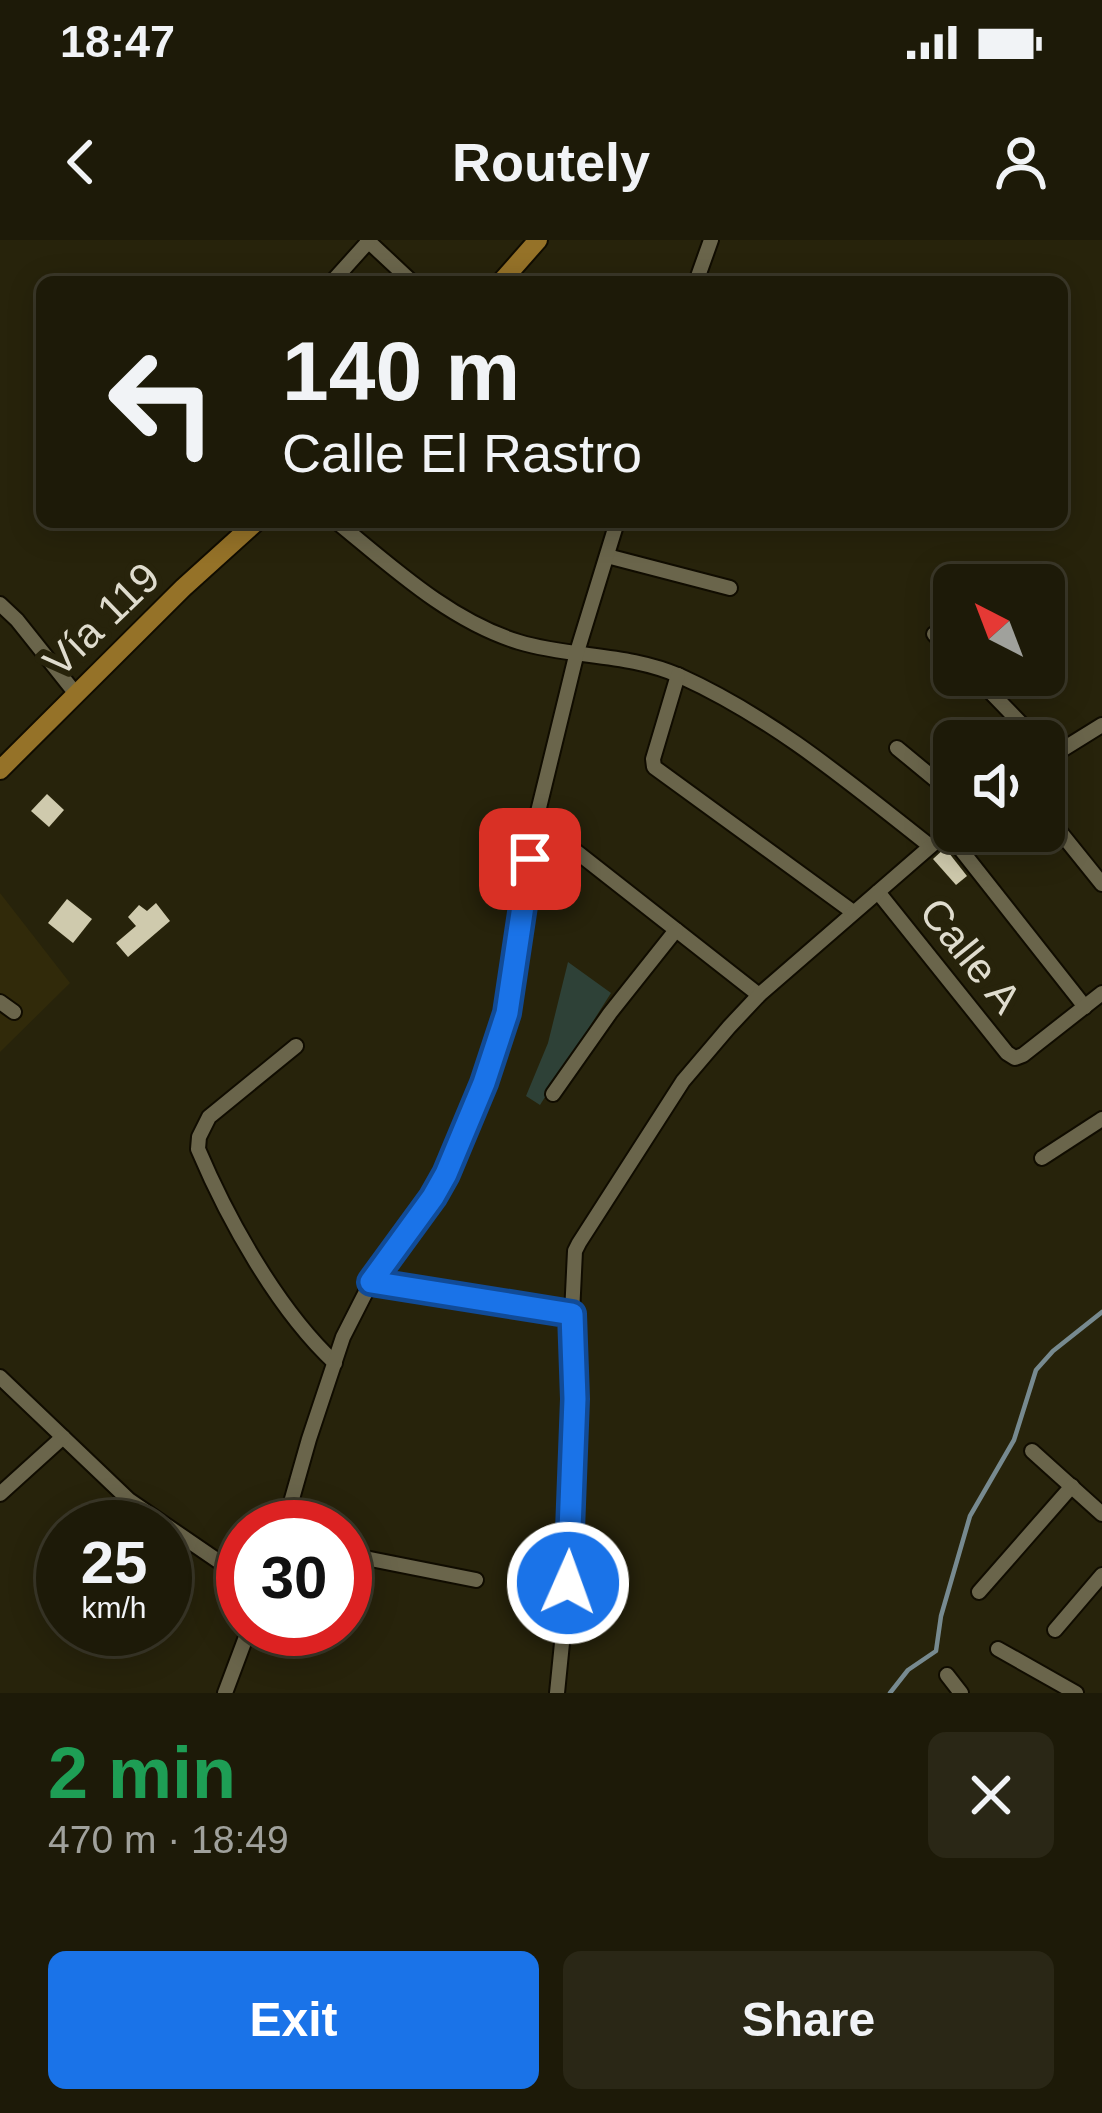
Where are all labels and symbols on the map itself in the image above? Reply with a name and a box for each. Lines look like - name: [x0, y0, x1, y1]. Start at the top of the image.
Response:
- street label: Vía 119: [34, 553, 169, 685]
- north arrow: [933, 564, 1065, 696]
- pin: [479, 808, 581, 910]
- street label: Calle A: [910, 889, 1031, 1022]
- speed limit sign: 30: [216, 1500, 372, 1656]
- position arrow: [505, 1520, 631, 1646]

